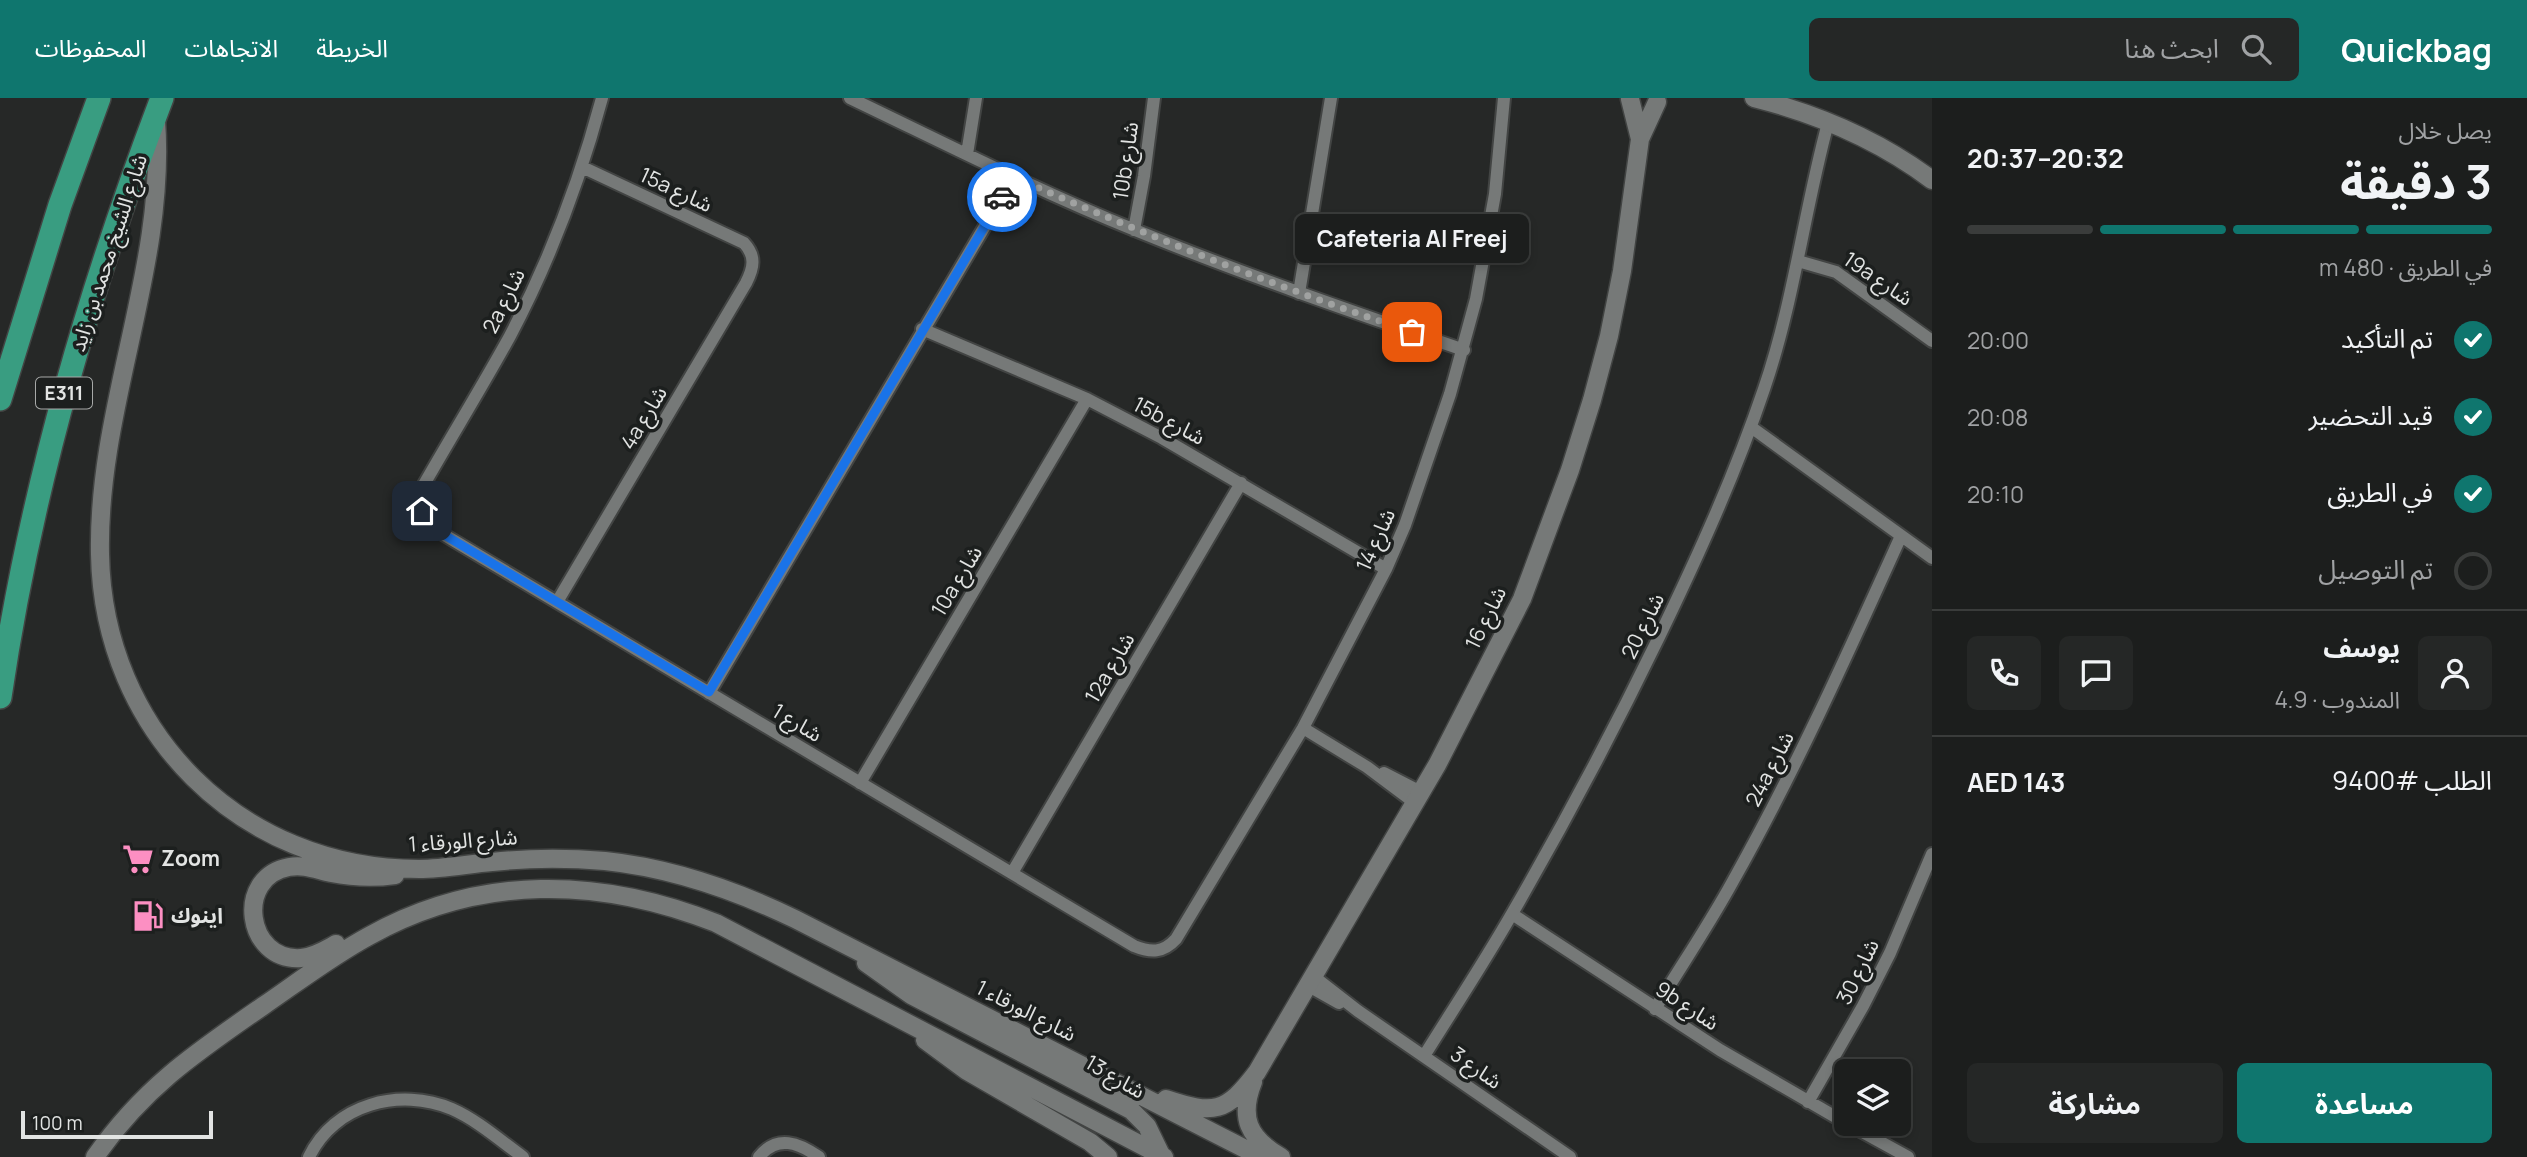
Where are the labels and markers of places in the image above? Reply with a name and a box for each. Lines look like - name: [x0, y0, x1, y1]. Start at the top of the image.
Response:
- callout: Cafeteria Al Freej: [1295, 213, 1529, 262]
- pin: [1382, 302, 1442, 362]
- pin: [392, 481, 452, 541]
- supermarket icon: Zoom: [121, 842, 155, 876]
- place label: Zoom: [161, 844, 220, 872]
- fuel station icon: اينوك: [131, 899, 165, 933]
- place label: اينوك: [171, 901, 223, 929]

